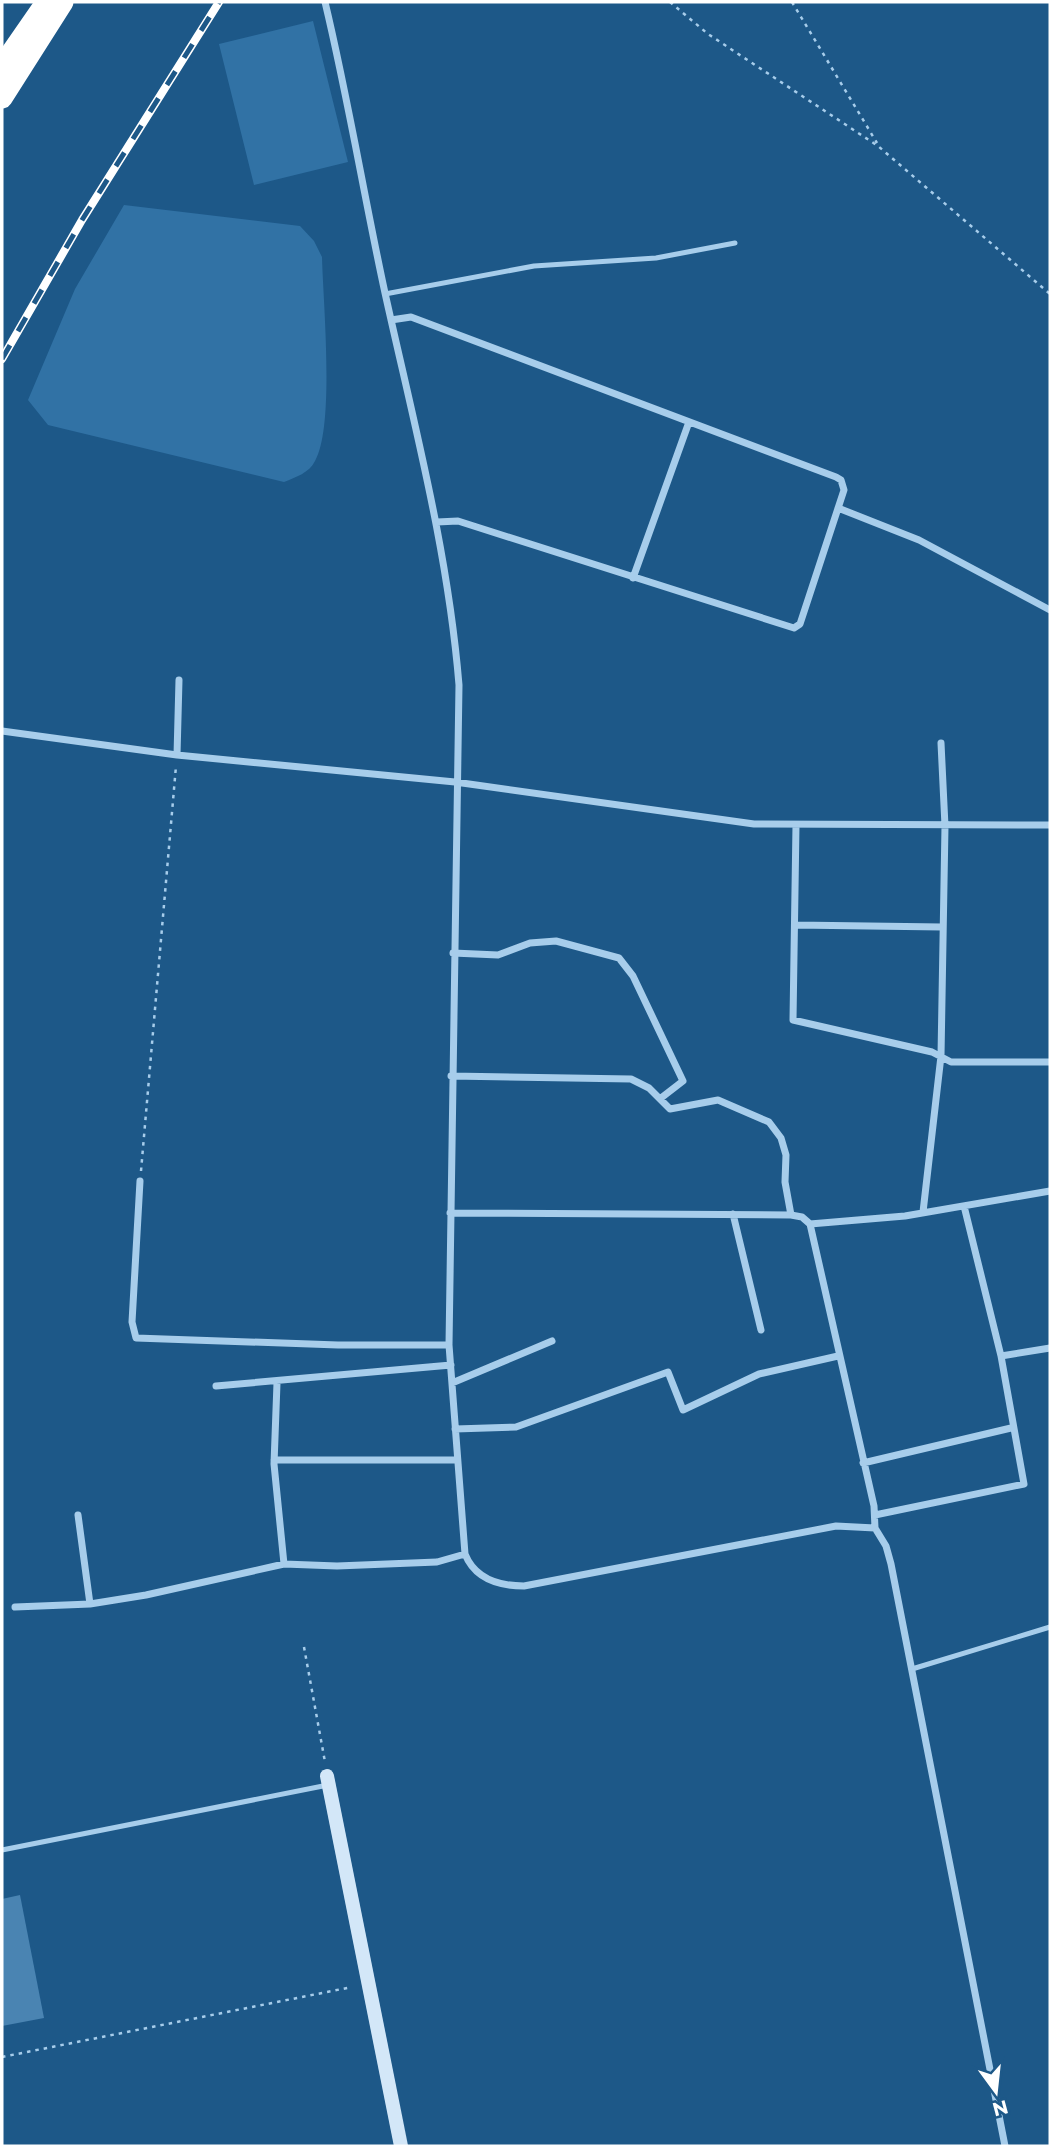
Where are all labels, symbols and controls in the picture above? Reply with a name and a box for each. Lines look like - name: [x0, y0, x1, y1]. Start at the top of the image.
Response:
- north arrow: [961, 2057, 1031, 2127]
- text: N: [990, 2095, 1011, 2121]

